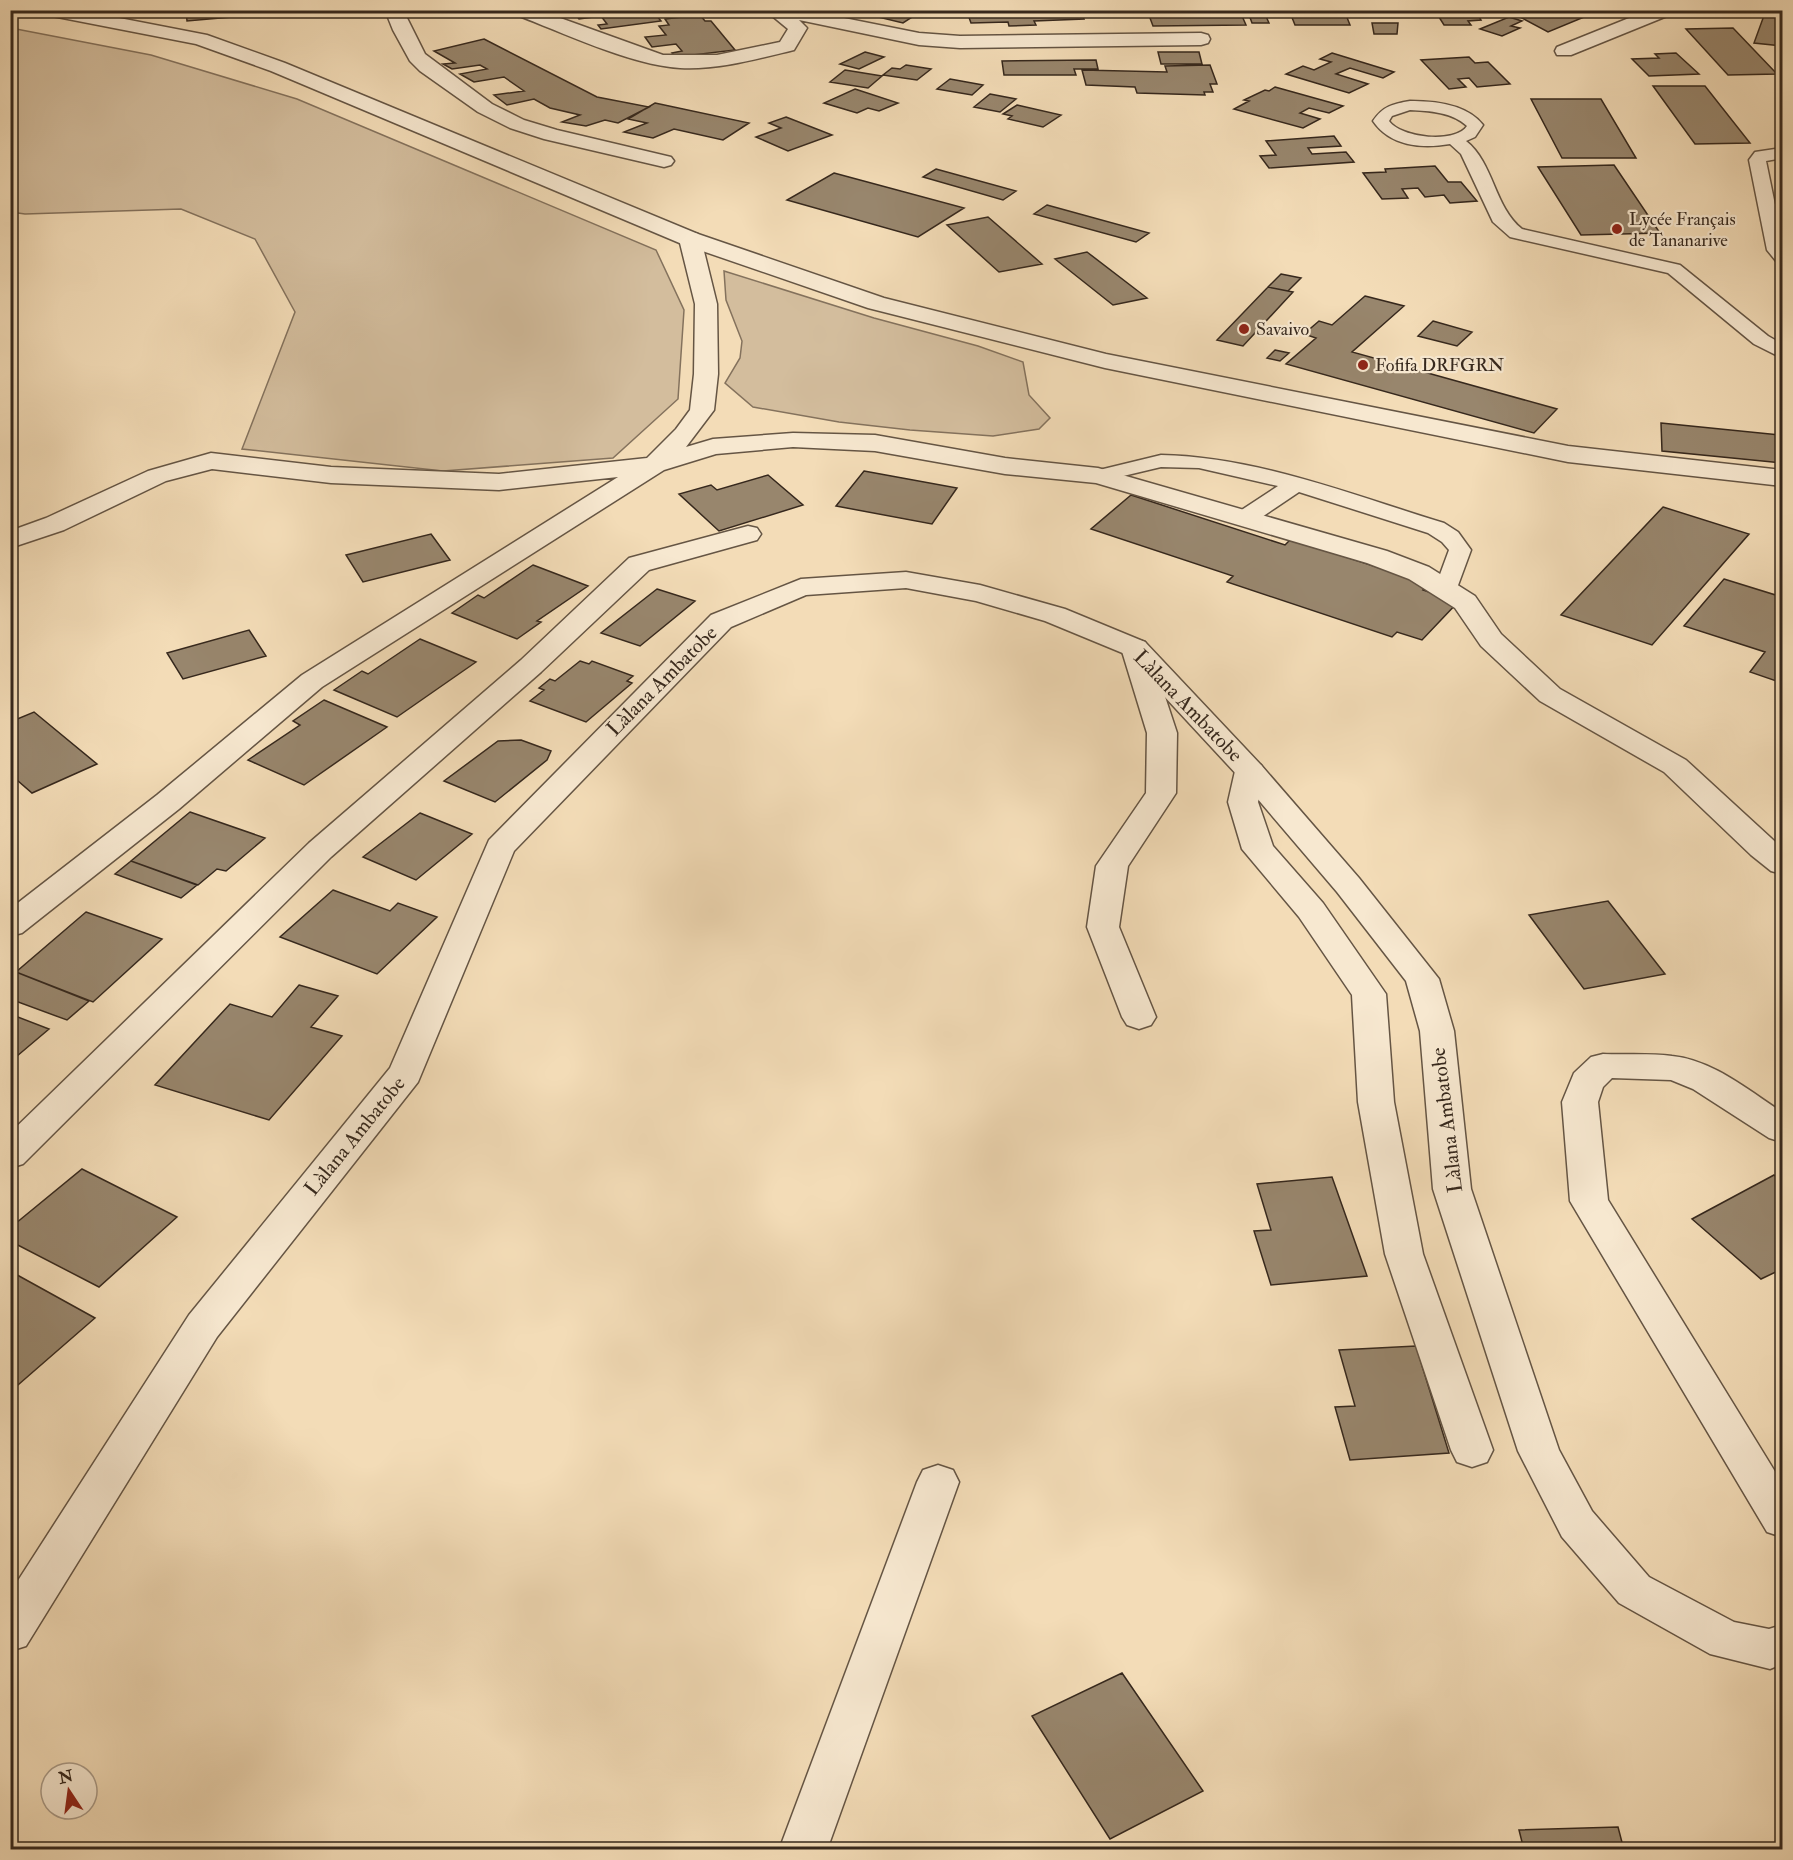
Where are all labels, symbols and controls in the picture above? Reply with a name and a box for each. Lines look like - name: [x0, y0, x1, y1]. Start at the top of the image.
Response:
- place label: Lycée Français de Tananarive: [1629, 208, 1736, 252]
- marker: Lycée Français de Tananarive: [1610, 222, 1624, 236]
- place label: Savaivo: [1256, 318, 1310, 341]
- marker: Savaivo: [1237, 322, 1251, 336]
- place label: Fofifa DRFGRN: [1375, 354, 1504, 377]
- marker: Fofifa DRFGRN: [1356, 358, 1370, 372]
- street label: Làlana Ambatobe: [601, 620, 723, 742]
- street label: Làlana Ambatobe: [1128, 644, 1249, 768]
- street label: Làlana Ambatobe: [1425, 1046, 1469, 1194]
- street label: Làlana Ambatobe: [299, 1071, 412, 1201]
- north arrow: [39, 1761, 99, 1821]
- text: N: [56, 1766, 76, 1789]

